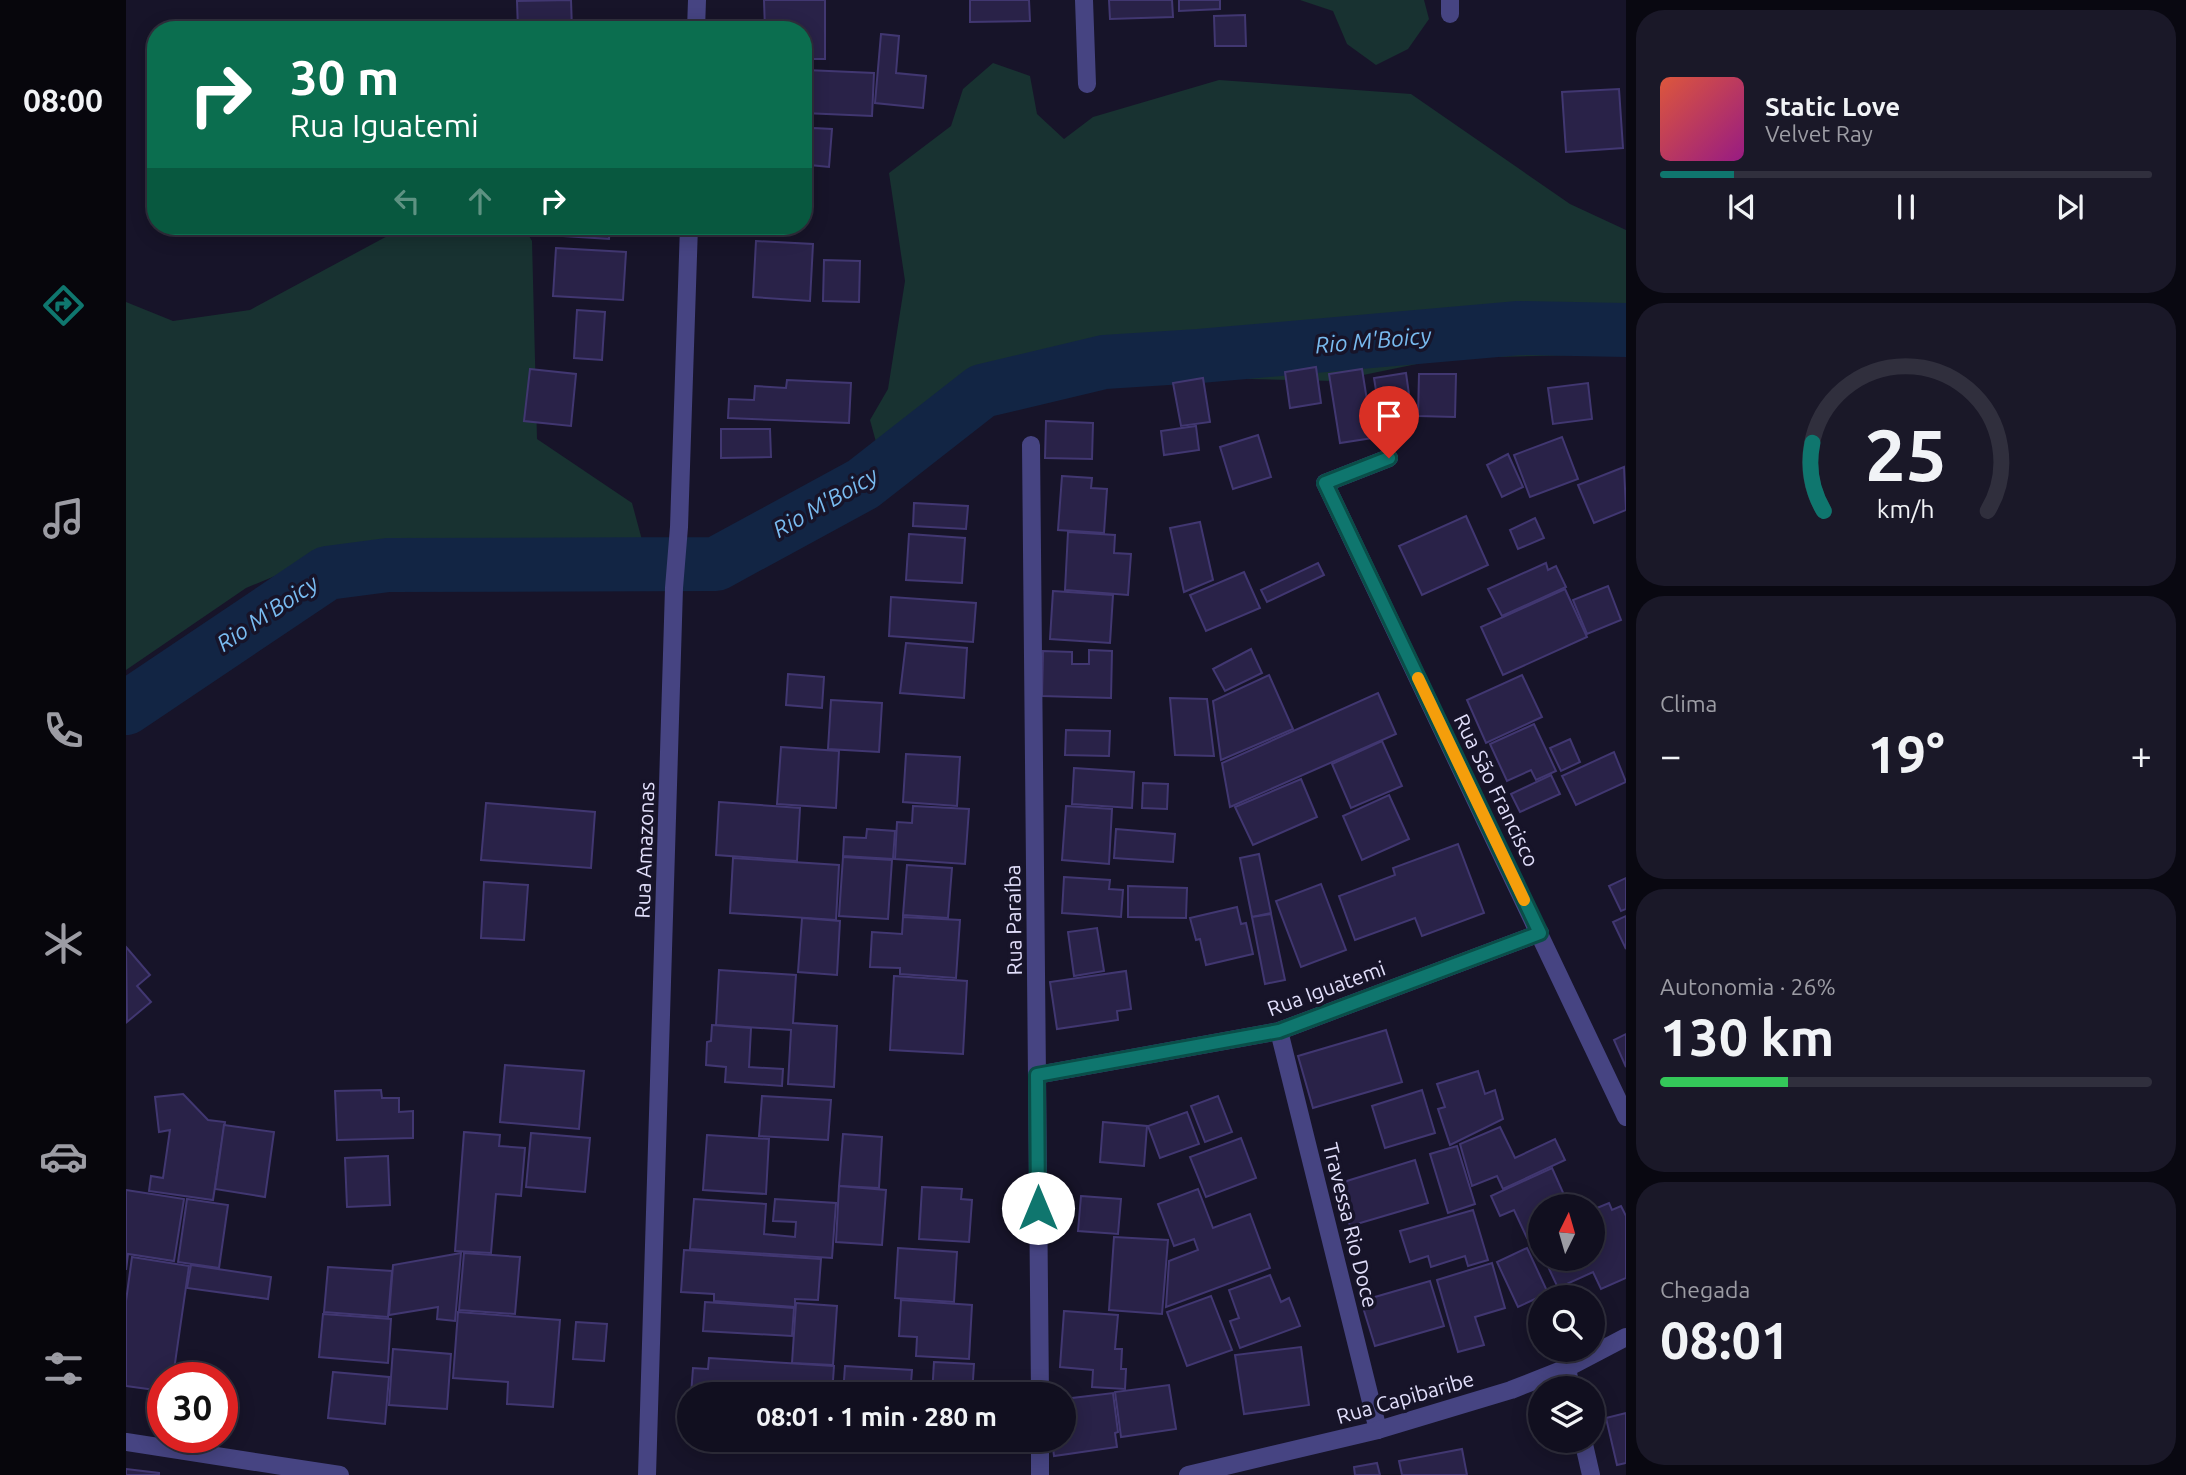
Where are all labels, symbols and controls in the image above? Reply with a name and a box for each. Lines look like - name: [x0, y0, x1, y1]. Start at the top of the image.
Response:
- icon: right: [175, 49, 266, 140]
- text: 30 m: [290, 49, 399, 104]
- text: 08:00: [23, 82, 103, 118]
- text: Static Love: [1765, 92, 1900, 121]
- text: Rua Iguatemi: [290, 107, 479, 143]
- text: Velvet Ray: [1765, 121, 1873, 146]
- icon: left: [388, 182, 426, 220]
- icon: ahead: [461, 182, 499, 220]
- icon: right: [534, 182, 572, 220]
- icon: previous: [1723, 188, 1761, 226]
- icon: pause: [1887, 188, 1925, 226]
- icon: next: [2051, 188, 2089, 226]
- icon: directions: [39, 281, 88, 330]
- water label: Rio M'Boicy: [1314, 322, 1433, 358]
- pin: [1359, 386, 1419, 458]
- icon: arrive: [1370, 397, 1408, 435]
- text: 25: [1865, 413, 1947, 495]
- water label: Rio M'Boicy: [768, 461, 883, 542]
- icon: music: [39, 494, 88, 543]
- text: km/h: [1877, 494, 1935, 522]
- water label: Rio M'Boicy: [212, 569, 323, 656]
- text: Clima: [1660, 691, 1717, 716]
- icon: phone: [39, 706, 88, 755]
- street label: Rua São Francisco: [1450, 710, 1544, 870]
- text: 19°: [1867, 725, 1945, 783]
- text: −: [1660, 734, 1681, 776]
- text: +: [2131, 734, 2152, 776]
- street label: Rua Amazonas: [630, 781, 658, 919]
- street label: Rua Paraíba: [1000, 864, 1026, 976]
- icon: climate: [39, 919, 88, 968]
- street label: Rua Iguatemi: [1264, 956, 1388, 1020]
- text: Autonomia · 26%: [1660, 974, 1836, 999]
- text: 130 km: [1660, 1008, 1834, 1066]
- icon: car: [39, 1132, 88, 1181]
- street label: Travessa Rio Doce: [1319, 1140, 1383, 1310]
- position arrow: [1001, 1171, 1075, 1245]
- north arrow: [1528, 1194, 1605, 1270]
- map controls: [1528, 1194, 1605, 1453]
- text: Chegada: [1660, 1277, 1750, 1302]
- button: search: [1528, 1285, 1605, 1362]
- text: 08:01: [1660, 1311, 1790, 1369]
- icon: filters: [39, 1344, 88, 1393]
- speed limit sign: 30: [147, 1362, 238, 1453]
- street label: Rua Capibaribe: [1334, 1366, 1476, 1428]
- button: layers: [1528, 1376, 1605, 1453]
- text: 08:01 · 1 min · 280 m: [756, 1402, 997, 1431]

